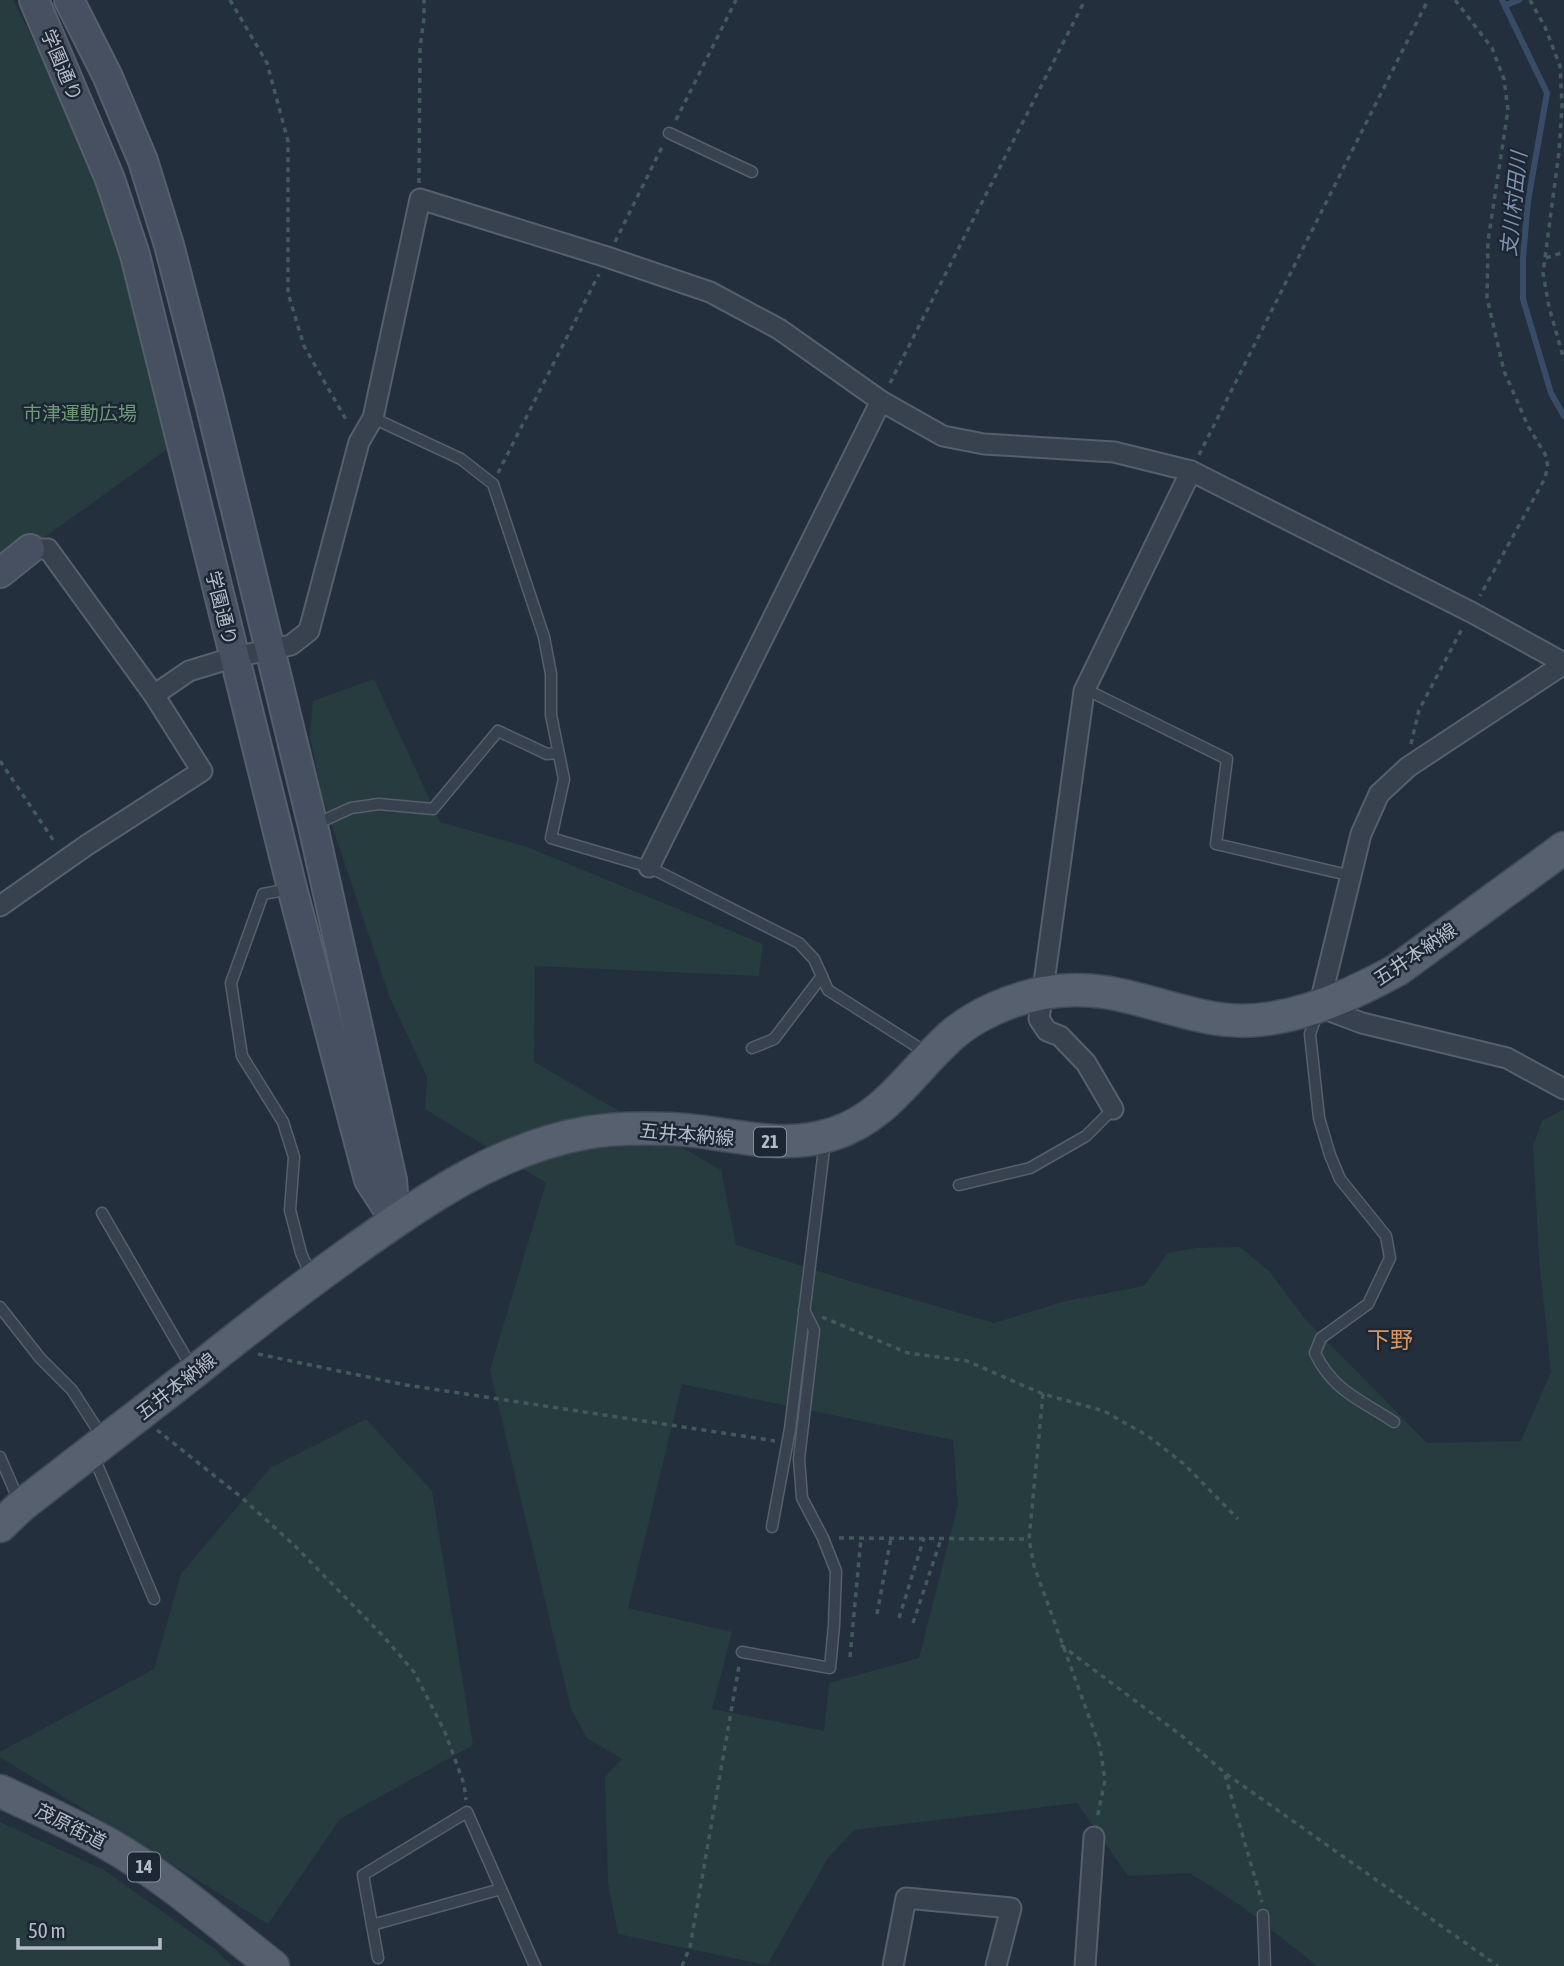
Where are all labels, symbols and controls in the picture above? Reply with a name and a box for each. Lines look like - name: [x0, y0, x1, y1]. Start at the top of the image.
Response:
- street label: 学園通り: [37, 26, 87, 104]
- water label: 支川村田川: [1496, 148, 1531, 257]
- park label: 市津運動広場: [23, 402, 137, 424]
- street label: 学園通り: [202, 568, 242, 648]
- street label: 五井本納線: [1369, 918, 1461, 990]
- street label: 五井本納線: [639, 1119, 735, 1149]
- road number: 21: [754, 1128, 786, 1156]
- district label: 下野: [1367, 1327, 1413, 1353]
- street label: 五井本納線: [132, 1348, 220, 1424]
- street label: 茂原街道: [32, 1799, 110, 1853]
- road number: 14: [128, 1853, 160, 1882]
- scale bar: [18, 1906, 159, 1950]
- text: 50 m: [28, 1918, 66, 1942]

